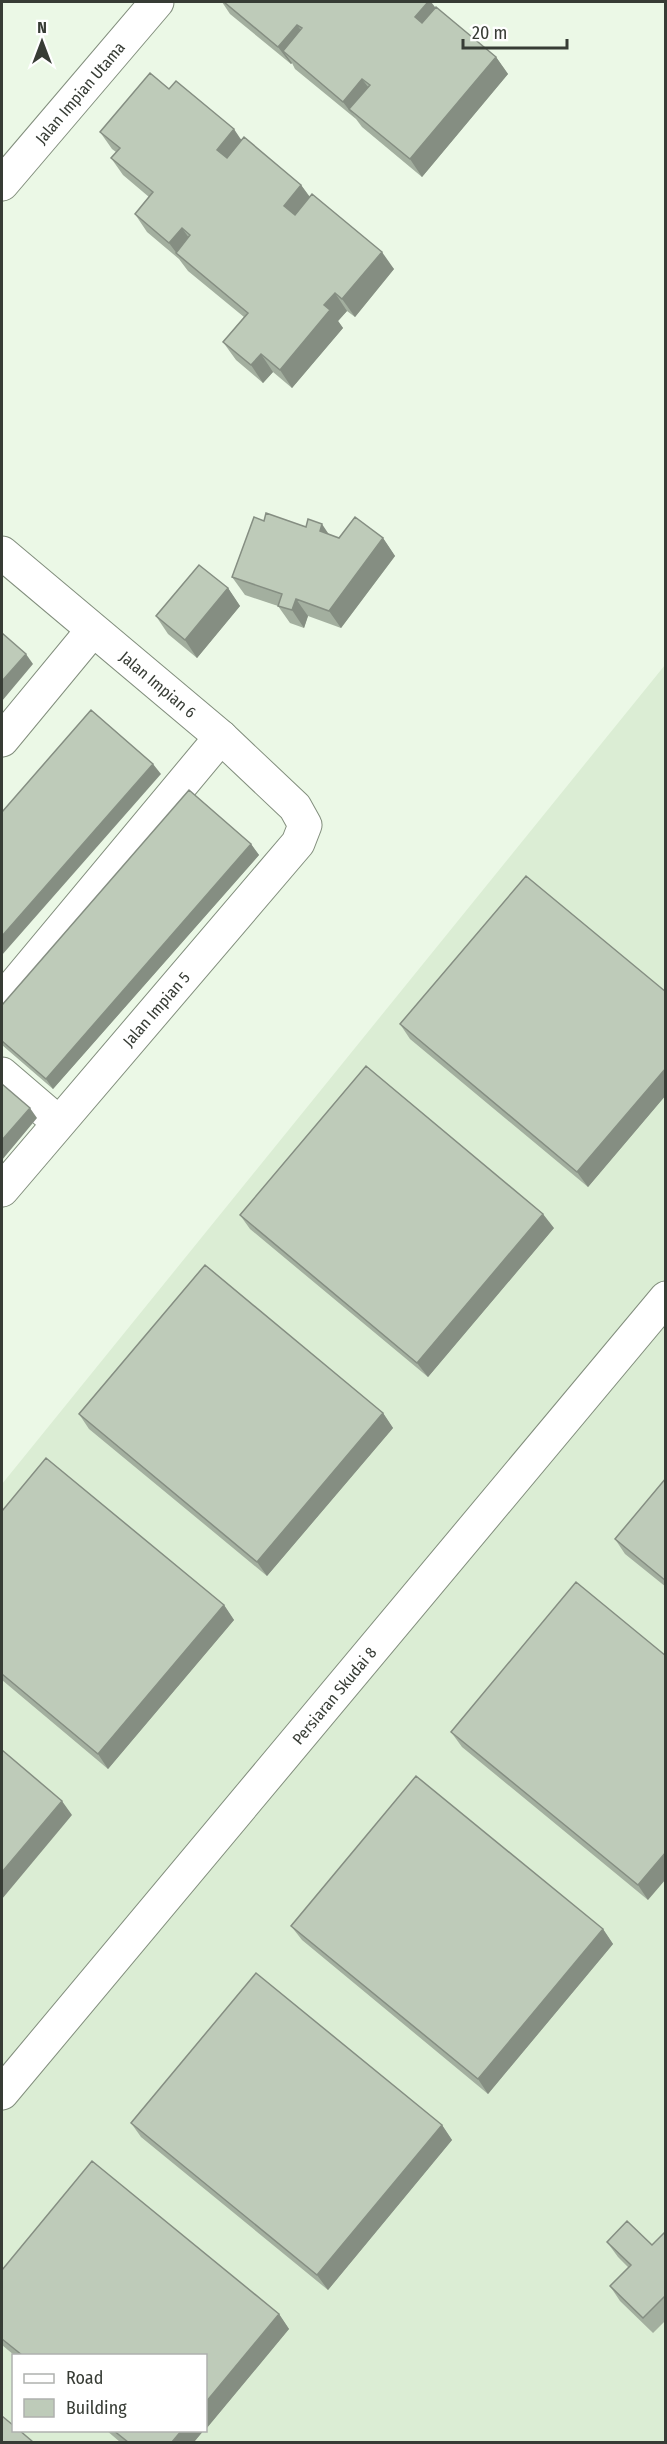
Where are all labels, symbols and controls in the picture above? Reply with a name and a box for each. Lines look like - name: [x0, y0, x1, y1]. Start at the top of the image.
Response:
- north arrow: [12, 12, 72, 72]
- scale bar: [463, 12, 566, 50]
- text: N: [37, 18, 47, 37]
- text: 20 m: [472, 22, 507, 44]
- street label: Jalan Impian Utama: [31, 38, 129, 148]
- street label: Jalan Impian 6: [116, 647, 200, 722]
- street label: Jalan Impian 5: [119, 968, 194, 1051]
- street label: Persiaran Skudai 8: [288, 1643, 381, 1748]
- legend: [12, 2354, 207, 2432]
- text: Road: [66, 2367, 103, 2389]
- text: Building: [66, 2397, 127, 2419]

